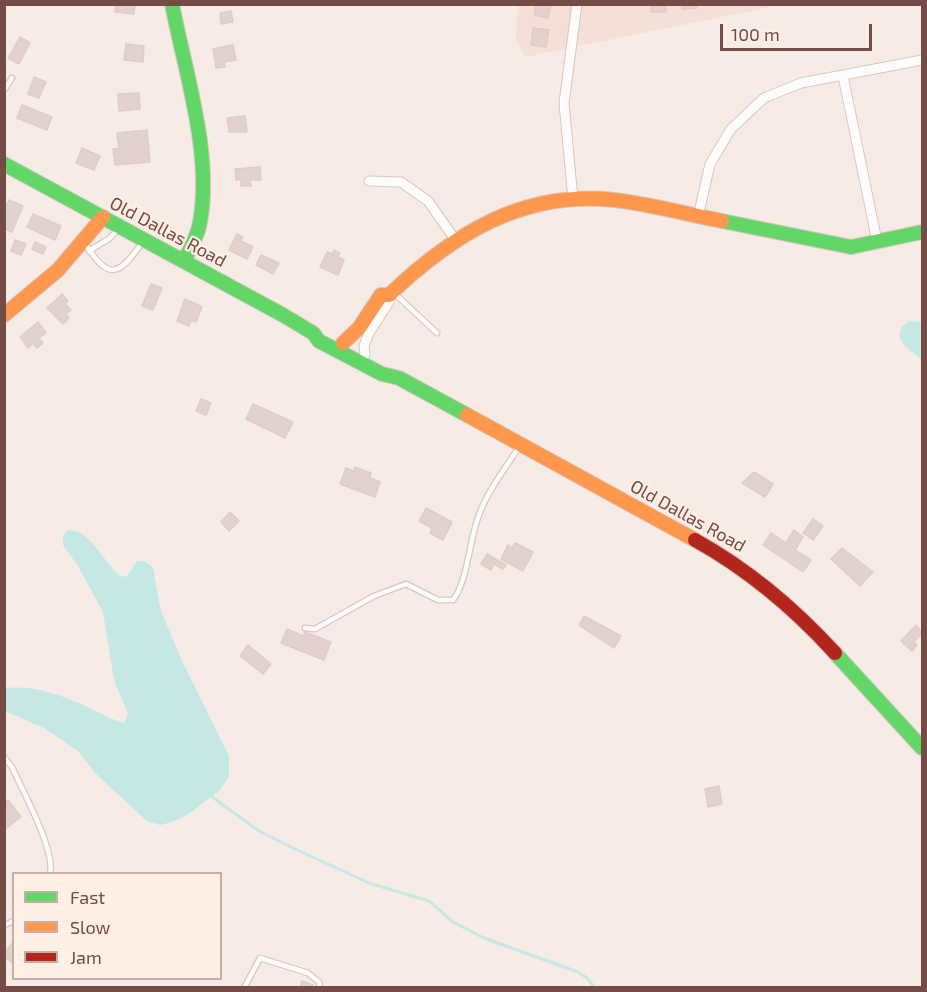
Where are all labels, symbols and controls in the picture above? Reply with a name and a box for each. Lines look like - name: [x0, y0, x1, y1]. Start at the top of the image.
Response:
- scale bar: [723, 12, 874, 50]
- text: 100 m: [731, 23, 780, 45]
- street label: Old Dallas Road: [106, 192, 230, 272]
- street label: Old Dallas Road: [626, 475, 750, 557]
- legend: [12, 872, 222, 980]
- text: Fast: [70, 886, 105, 908]
- text: Slow: [70, 916, 110, 938]
- text: Jam: [70, 946, 102, 968]

